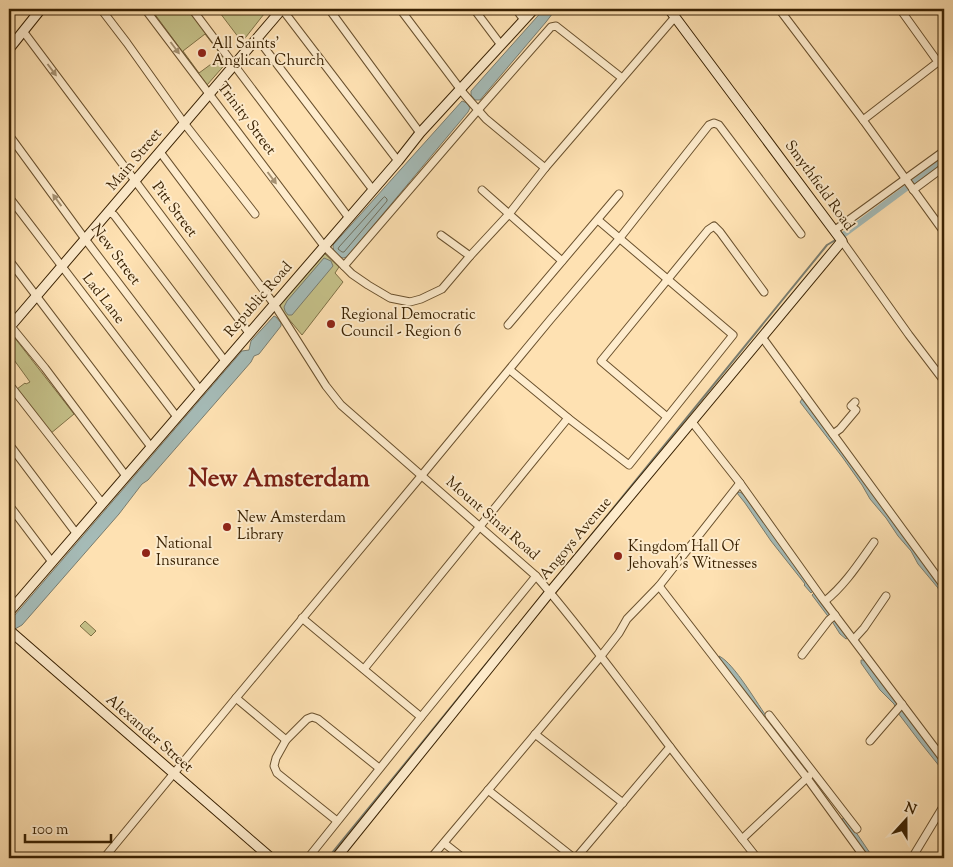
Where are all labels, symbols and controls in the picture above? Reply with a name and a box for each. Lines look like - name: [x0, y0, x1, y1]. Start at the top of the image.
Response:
- place label: All Saints' Anglican Church: [212, 34, 325, 72]
- one-way arrow: [169, 41, 180, 54]
- marker: All Saints' Anglican Church: [196, 47, 208, 59]
- one-way arrow: [47, 63, 58, 76]
- street label: Trinity Street: [212, 78, 280, 160]
- street label: Main Street: [103, 124, 167, 196]
- street label: Smythfield Road: [779, 137, 859, 236]
- one-way arrow: [267, 171, 278, 184]
- street label: Pitt Street: [146, 178, 202, 242]
- one-way arrow: [51, 194, 62, 207]
- street label: New Street: [85, 220, 145, 290]
- street label: Republic Road: [220, 257, 298, 342]
- street label: Lad Lane: [77, 269, 129, 329]
- place label: Regional Democratic Council - Region 6: [341, 305, 476, 343]
- marker: Regional Democratic Council - Region 6: [325, 318, 337, 330]
- district label: New Amsterdam: [188, 462, 370, 498]
- street label: Mount Sinai Road: [441, 472, 544, 566]
- street label: Angoys Avenue: [535, 493, 617, 585]
- place label: New Amsterdam Library: [237, 508, 347, 546]
- marker: New Amsterdam Library: [221, 521, 233, 533]
- place label: National Insurance: [156, 534, 219, 572]
- place label: Kingdom Hall Of Jehovah’s Witnesses: [627, 537, 757, 575]
- marker: National Insurance: [140, 547, 152, 559]
- marker: Kingdom Hall Of Jehovah’s Witnesses: [612, 550, 624, 562]
- street label: Alexander Street: [101, 690, 197, 778]
- north arrow: [880, 794, 930, 844]
- text: N: [901, 798, 919, 821]
- scale bar: [25, 812, 111, 844]
- text: 100 m: [32, 820, 69, 841]

